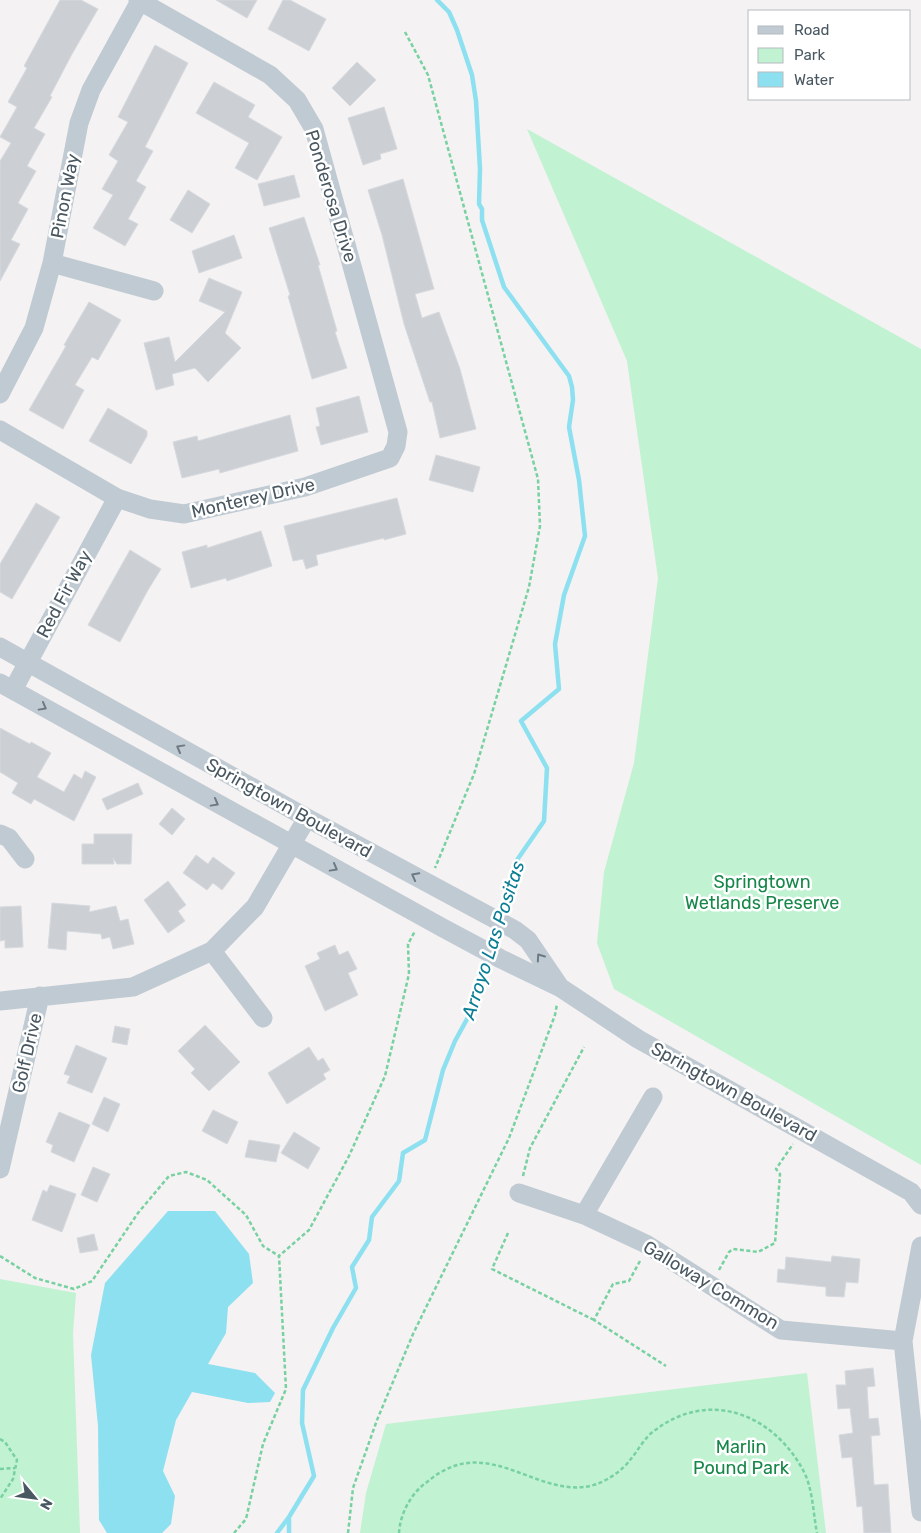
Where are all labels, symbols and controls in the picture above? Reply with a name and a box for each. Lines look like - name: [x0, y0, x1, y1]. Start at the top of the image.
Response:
- legend: [748, 10, 911, 100]
- text: Road: [794, 21, 830, 39]
- text: Park: [794, 46, 825, 64]
- text: Water: [794, 71, 834, 89]
- street label: Ponderosa Drive: [300, 127, 362, 265]
- street label: Pinon Way: [46, 152, 84, 240]
- street label: Monterey Drive: [189, 473, 317, 523]
- street label: Red Fir Way: [32, 546, 96, 642]
- one-way arrow: [37, 700, 46, 710]
- one-way arrow: [177, 744, 186, 754]
- street label: Springtown Boulevard: [202, 753, 376, 863]
- one-way arrow: [210, 796, 219, 806]
- water label: Arroyo Las Positas: [456, 858, 530, 1023]
- one-way arrow: [329, 862, 338, 872]
- park label: Springtown Wetlands Preserve: [685, 871, 839, 914]
- one-way arrow: [411, 873, 420, 883]
- one-way arrow: [537, 953, 546, 963]
- street label: Golf Drive: [7, 1011, 47, 1095]
- street label: Springtown Boulevard: [647, 1037, 821, 1147]
- street label: Galloway Common: [639, 1236, 783, 1334]
- park label: Marlin Pound Park: [693, 1436, 790, 1479]
- north arrow: [10, 1473, 60, 1523]
- text: N: [36, 1496, 56, 1513]

